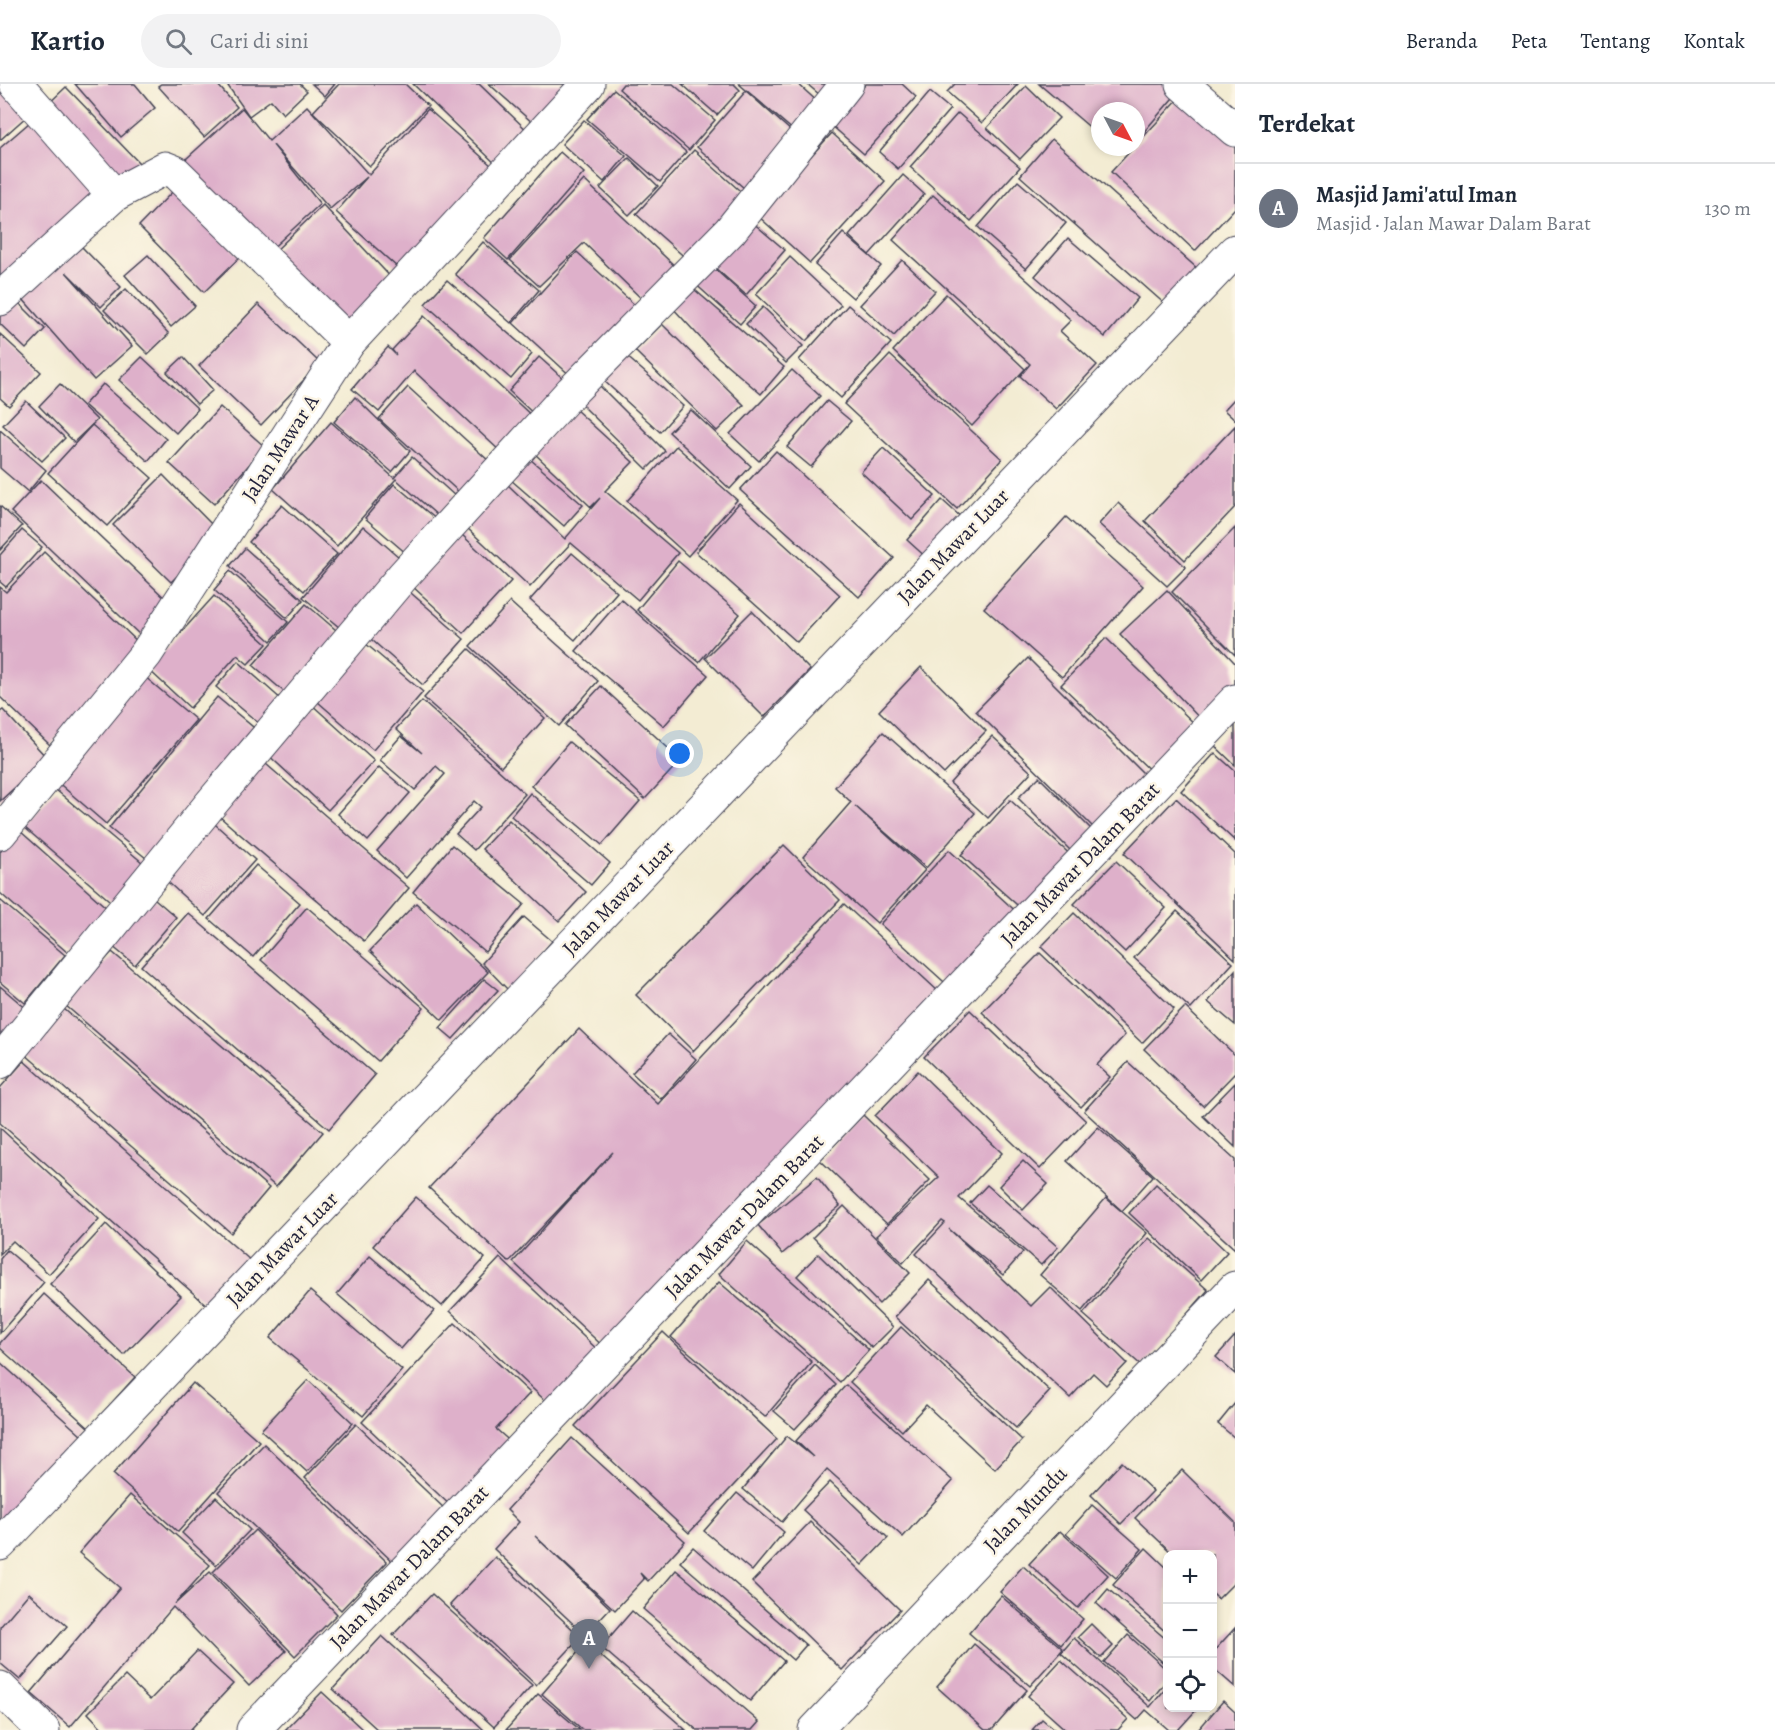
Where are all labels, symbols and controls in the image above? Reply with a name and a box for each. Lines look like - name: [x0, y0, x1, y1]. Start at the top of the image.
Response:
- search box: [141, 14, 561, 68]
- text: Kartio: [30, 22, 105, 60]
- icon: search: [162, 25, 195, 58]
- text: Cari di sini: [210, 26, 309, 56]
- text: Beranda: [1406, 27, 1478, 55]
- text: Peta: [1511, 27, 1547, 55]
- text: Tentang: [1580, 27, 1650, 55]
- text: Kontak: [1683, 27, 1745, 55]
- north arrow: [1091, 102, 1145, 156]
- text: Terdekat: [1259, 106, 1355, 141]
- text: Masjid Jami'atul Iman: [1316, 180, 1517, 210]
- text: A: [1272, 195, 1285, 222]
- text: 130 m: [1705, 195, 1751, 222]
- text: Masjid · Jalan Mawar Dalam Barat: [1316, 210, 1591, 237]
- street label: Jalan Mawar A: [235, 388, 325, 507]
- street label: Jalan Mawar Luar: [891, 482, 1015, 610]
- your location: [665, 739, 694, 768]
- street label: Jalan Mawar Dalam Barat: [994, 776, 1166, 952]
- street label: Jalan Mawar Luar: [556, 834, 680, 962]
- street label: Jalan Mawar Dalam Barat: [658, 1128, 830, 1304]
- street label: Jalan Mawar Luar: [220, 1185, 344, 1313]
- street label: Jalan Mundu: [977, 1459, 1074, 1558]
- street label: Jalan Mawar Dalam Barat: [323, 1479, 495, 1655]
- map controls: [1163, 1550, 1217, 1712]
- button: +: [1163, 1550, 1217, 1604]
- button: −: [1163, 1604, 1217, 1658]
- pin: A: [570, 1620, 608, 1669]
- button: locate: [1163, 1658, 1217, 1712]

